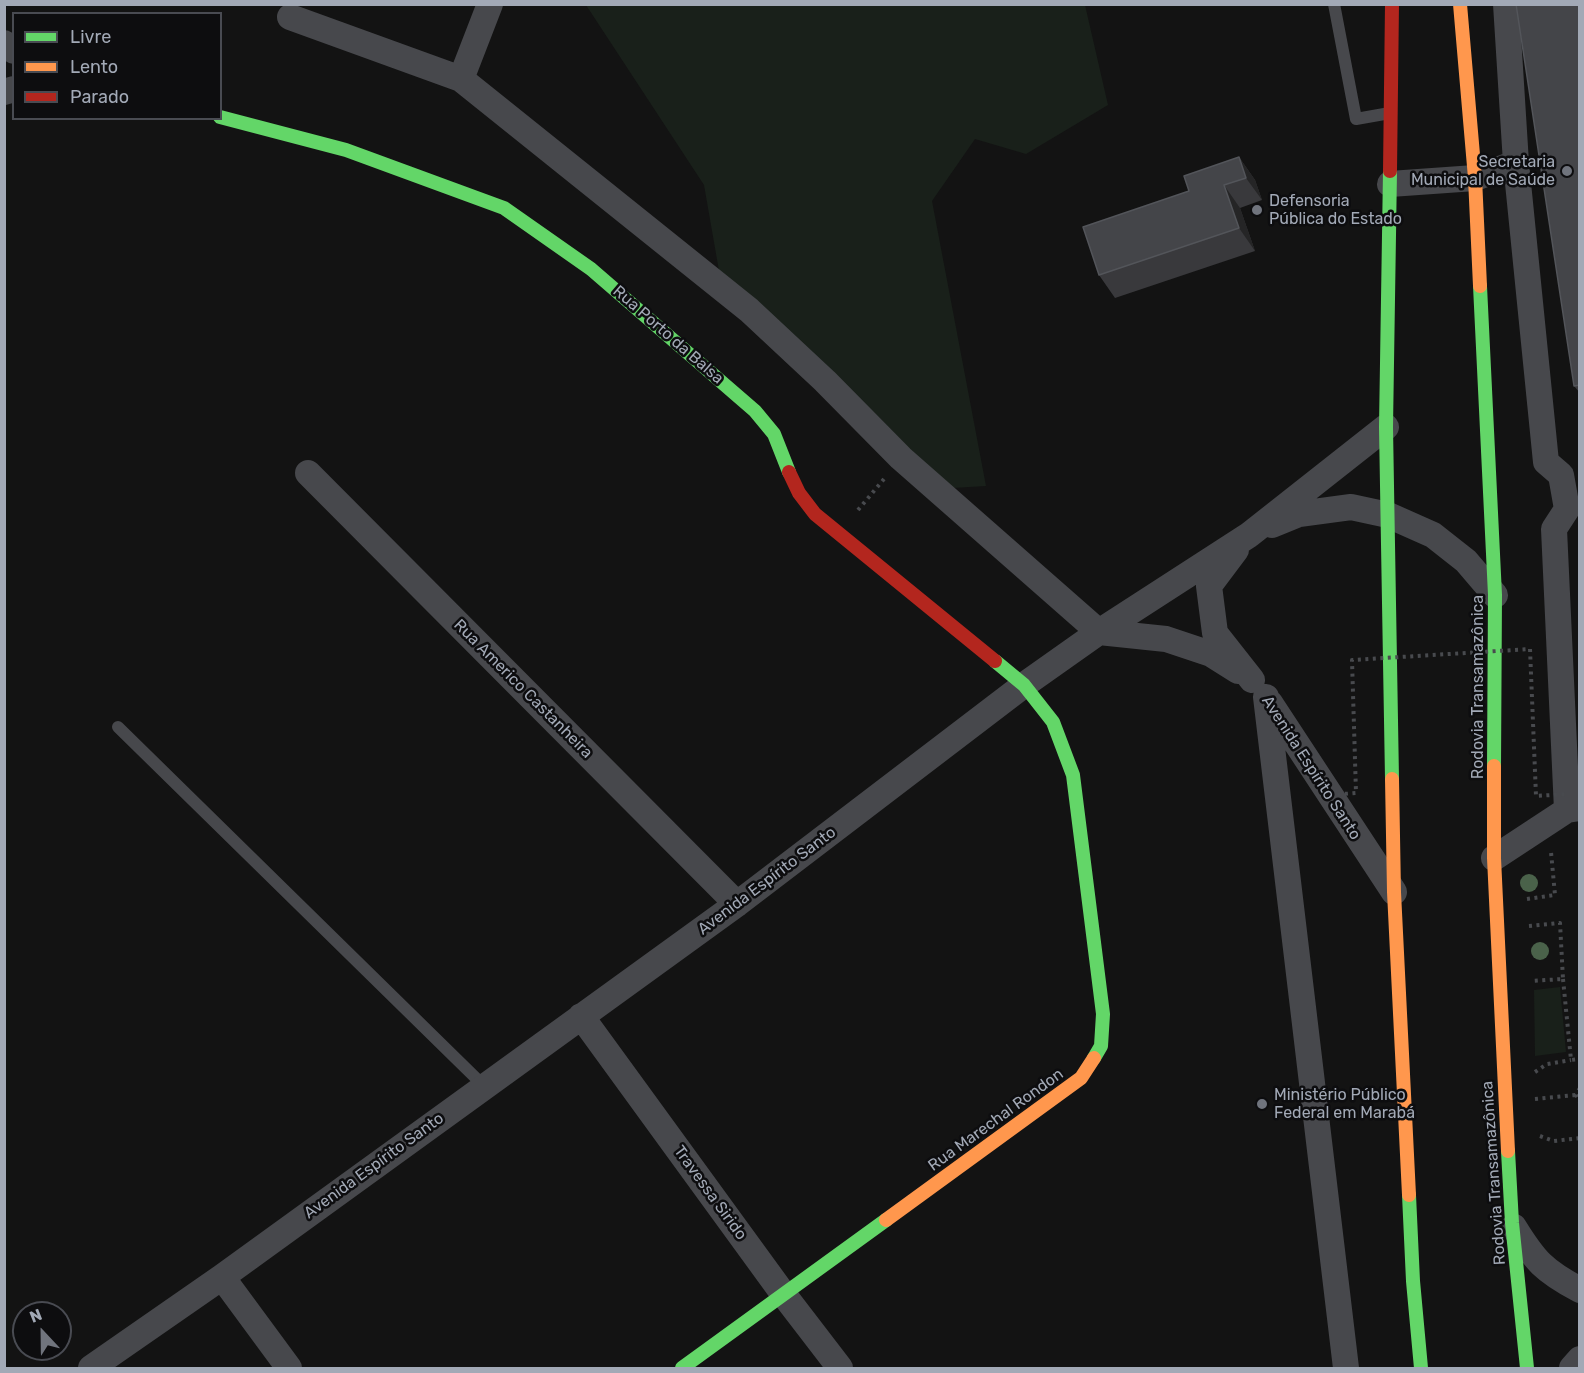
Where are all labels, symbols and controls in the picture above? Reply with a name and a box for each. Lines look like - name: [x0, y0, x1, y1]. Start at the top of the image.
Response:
- legend: [12, 12, 222, 120]
- text: Livre: [70, 26, 111, 48]
- text: Lento: [70, 56, 118, 78]
- text: Parado: [70, 86, 129, 108]
- place label: Secretaria Municipal de Saúde: [1411, 152, 1555, 190]
- marker: Secretaria Municipal de Saúde: [1560, 164, 1574, 178]
- place label: Defensoria Pública do Estado: [1269, 191, 1402, 229]
- marker: Defensoria Pública do Estado: [1250, 203, 1264, 217]
- street label: Rua Porto da Balsa: [609, 282, 727, 388]
- street label: Rodovia Transamazônica: [1468, 595, 1488, 779]
- street label: Rua Americo Castanheira: [450, 616, 596, 762]
- street label: Avenida Espírito Santo: [1257, 692, 1365, 844]
- street label: Avenida Espírito Santo: [694, 823, 840, 939]
- street label: Rua Marechal Rondon: [925, 1065, 1067, 1175]
- street label: Rodovia Transamazônica: [1478, 1080, 1510, 1266]
- place label: Ministério Público Federal em Marabá: [1274, 1085, 1415, 1123]
- marker: Ministério Público Federal em Marabá: [1255, 1097, 1269, 1111]
- street label: Avenida Espírito Santo: [300, 1109, 448, 1223]
- street label: Travessa Sirido: [669, 1142, 751, 1244]
- north arrow: [12, 1301, 72, 1361]
- text: N: [27, 1305, 45, 1327]

